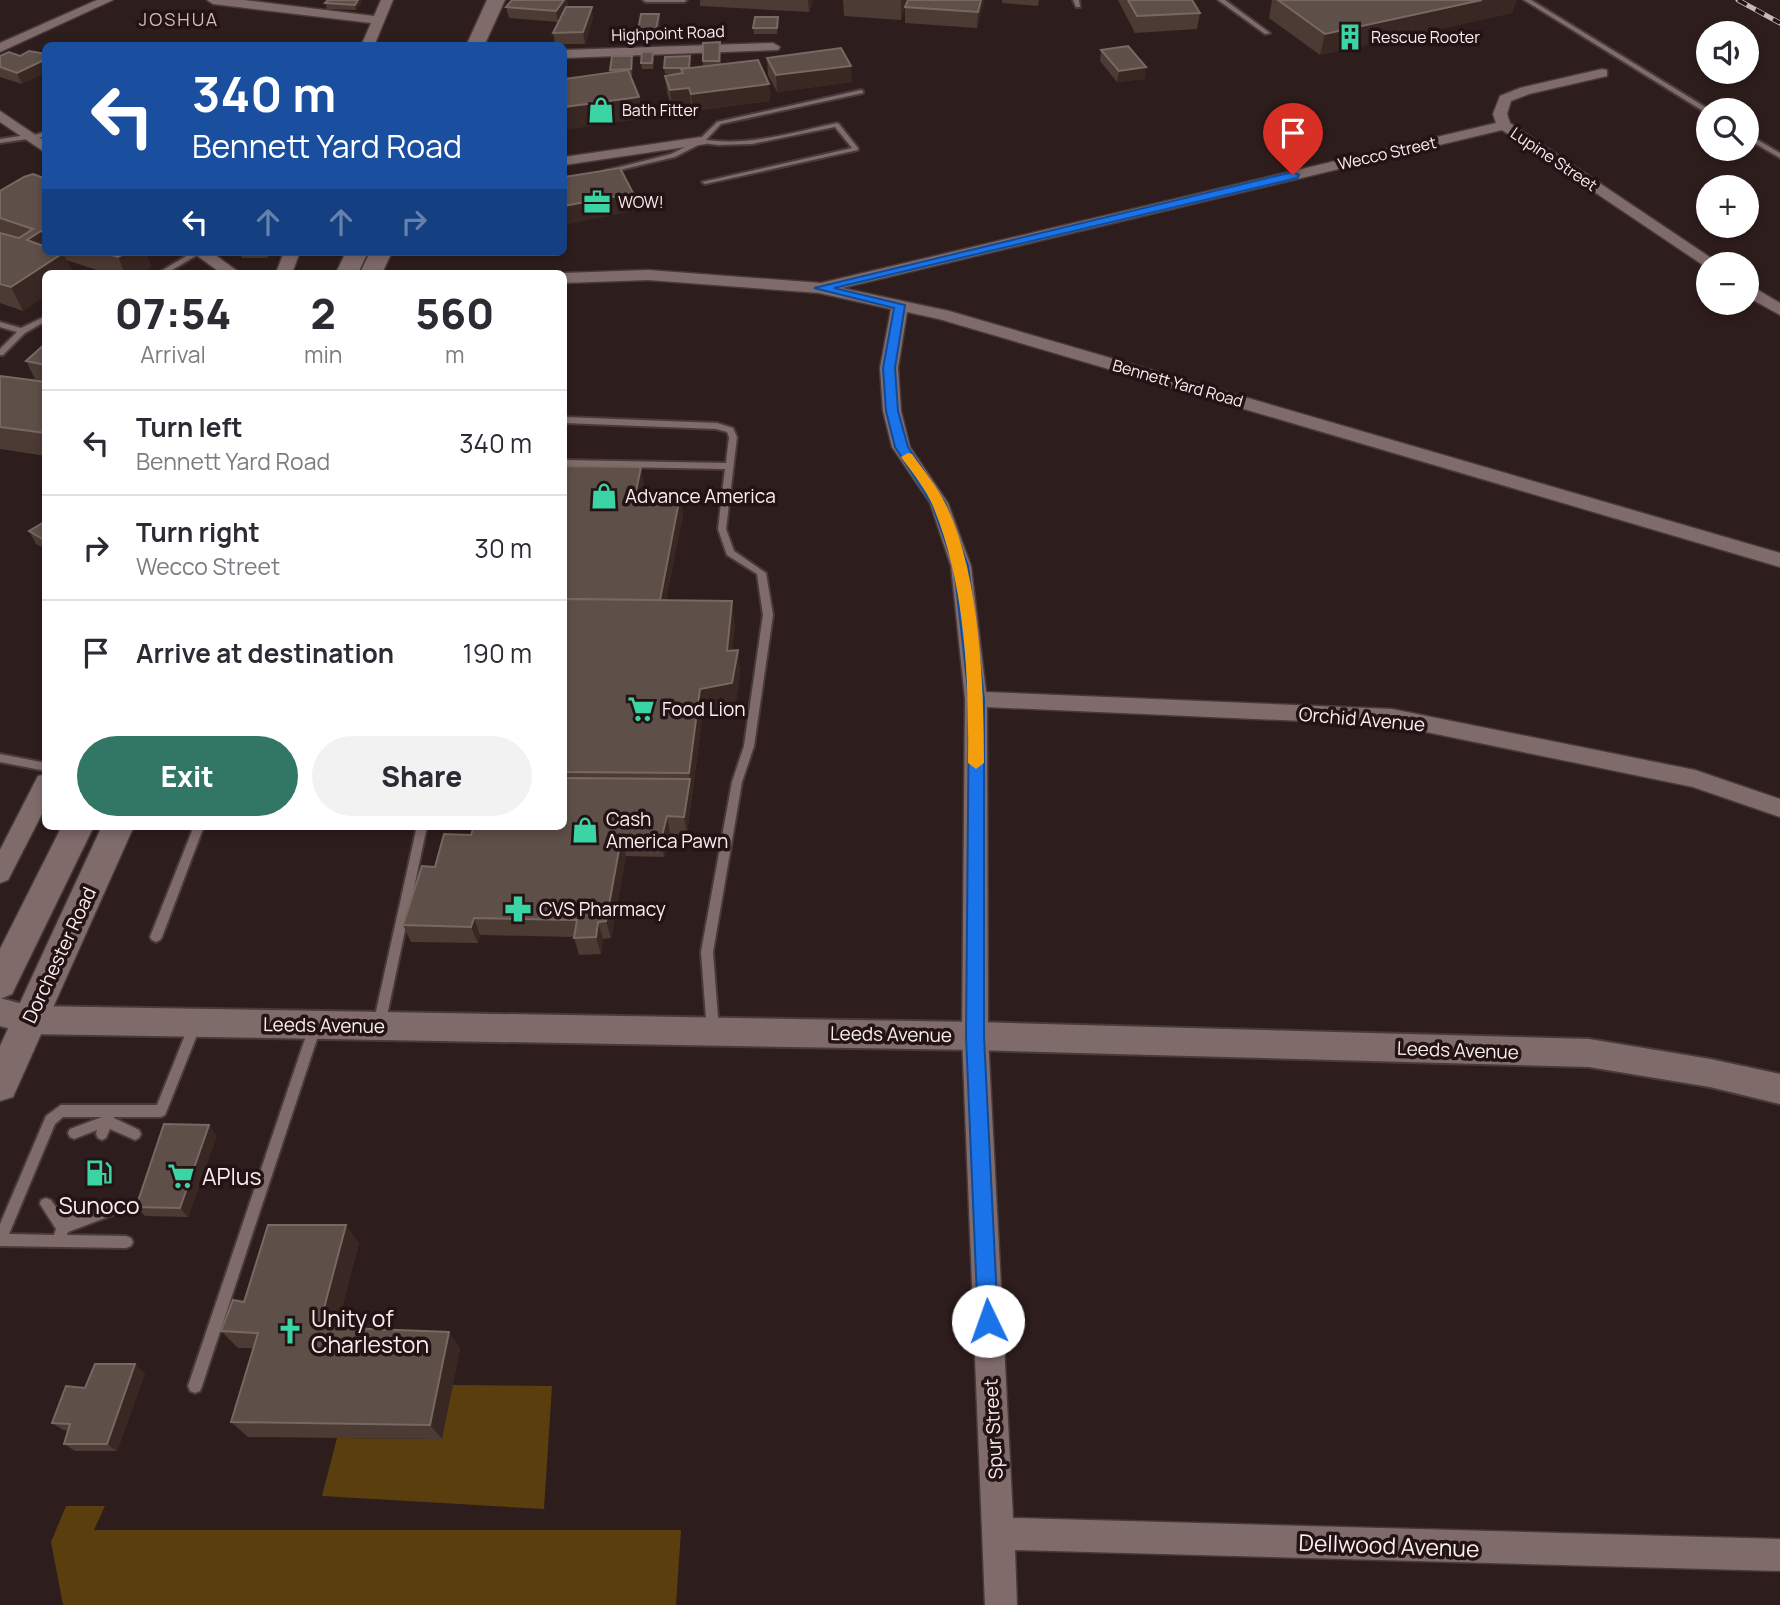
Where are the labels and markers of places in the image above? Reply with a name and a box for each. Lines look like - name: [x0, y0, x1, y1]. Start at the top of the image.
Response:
- building icon: Rescue Rooter: [1335, 22, 1365, 52]
- place label: Rescue Rooter: [1371, 26, 1480, 48]
- shop icon: Bath Fitter: [586, 95, 616, 125]
- place label: Bath Fitter: [622, 99, 699, 121]
- pin: [1263, 103, 1323, 175]
- office icon: WOW!: [582, 187, 612, 217]
- place label: WOW!: [618, 191, 664, 213]
- shop icon: Advance America: [589, 481, 619, 511]
- place label: Advance America: [625, 483, 776, 509]
- supermarket icon: Food Lion: [626, 694, 656, 724]
- place label: Food Lion: [662, 696, 745, 722]
- place label: Cash America Pawn: [606, 806, 728, 854]
- shop icon: Cash America Pawn: [570, 815, 600, 845]
- pharmacy icon: CVS Pharmacy: [503, 894, 533, 924]
- place label: CVS Pharmacy: [539, 896, 666, 922]
- fuel station icon: Sunoco: [84, 1158, 114, 1188]
- place label: APlus: [202, 1160, 262, 1192]
- supermarket icon: APlus: [166, 1161, 196, 1191]
- place label: Sunoco: [58, 1189, 140, 1221]
- place label: Unity of Charleston: [311, 1302, 429, 1360]
- church icon: Unity of Charleston: [275, 1316, 305, 1346]

